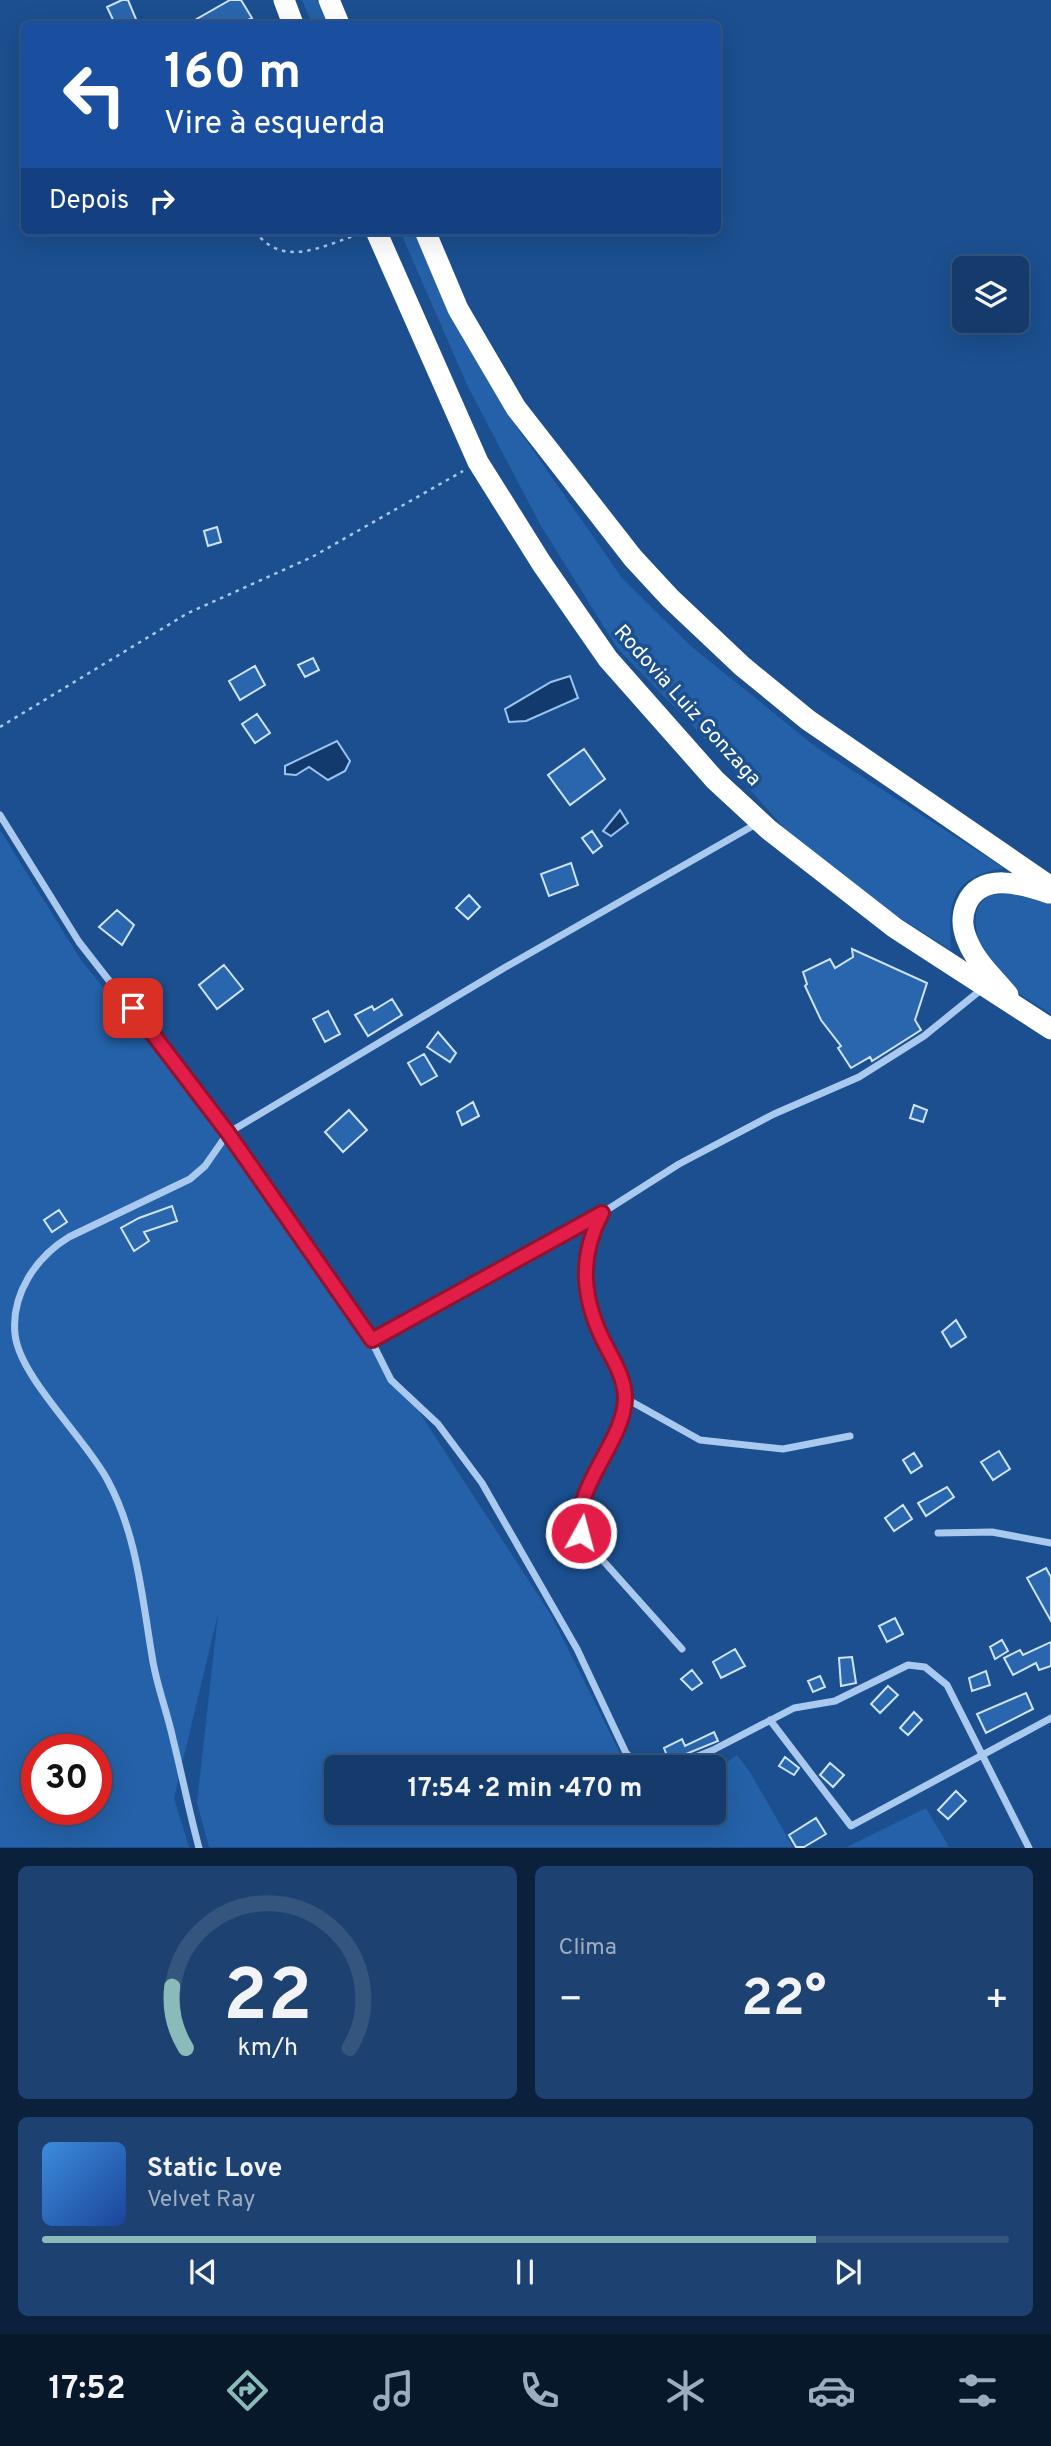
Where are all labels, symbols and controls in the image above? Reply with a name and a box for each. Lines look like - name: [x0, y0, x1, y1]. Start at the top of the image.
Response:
- text: 160 m: [164, 44, 301, 106]
- icon: left: [49, 49, 140, 140]
- text: Vire à esquerda: [164, 105, 385, 145]
- icon: right: [143, 182, 181, 220]
- text: Depois: [49, 185, 129, 218]
- map controls: [952, 256, 1029, 333]
- button: layers: [952, 256, 1029, 333]
- street label: Rodovia Luiz Gonzaga: [607, 620, 767, 792]
- pin: [103, 978, 163, 1038]
- icon: arrive: [114, 989, 152, 1027]
- position arrow: [544, 1496, 618, 1570]
- speed limit sign: 30: [21, 1734, 112, 1825]
- text: 17:54 · 2 min · 470 m: [408, 1773, 642, 1806]
- text: Clima: [559, 1934, 617, 1963]
- text: 22: [223, 1955, 312, 2047]
- text: 22°: [741, 1968, 826, 2034]
- text: −: [559, 1977, 583, 2026]
- text: +: [984, 1977, 1009, 2026]
- text: km/h: [237, 2033, 298, 2065]
- text: Static Love: [147, 2153, 282, 2186]
- text: Velvet Ray: [147, 2186, 255, 2215]
- icon: previous: [184, 2253, 222, 2291]
- icon: pause: [506, 2253, 544, 2291]
- icon: next: [829, 2253, 867, 2291]
- icon: directions: [223, 2366, 272, 2415]
- icon: music: [369, 2366, 418, 2415]
- icon: phone: [515, 2366, 564, 2415]
- icon: climate: [661, 2366, 710, 2415]
- icon: car: [807, 2366, 856, 2415]
- icon: filters: [953, 2366, 1002, 2415]
- text: 17:52: [49, 2370, 125, 2410]

